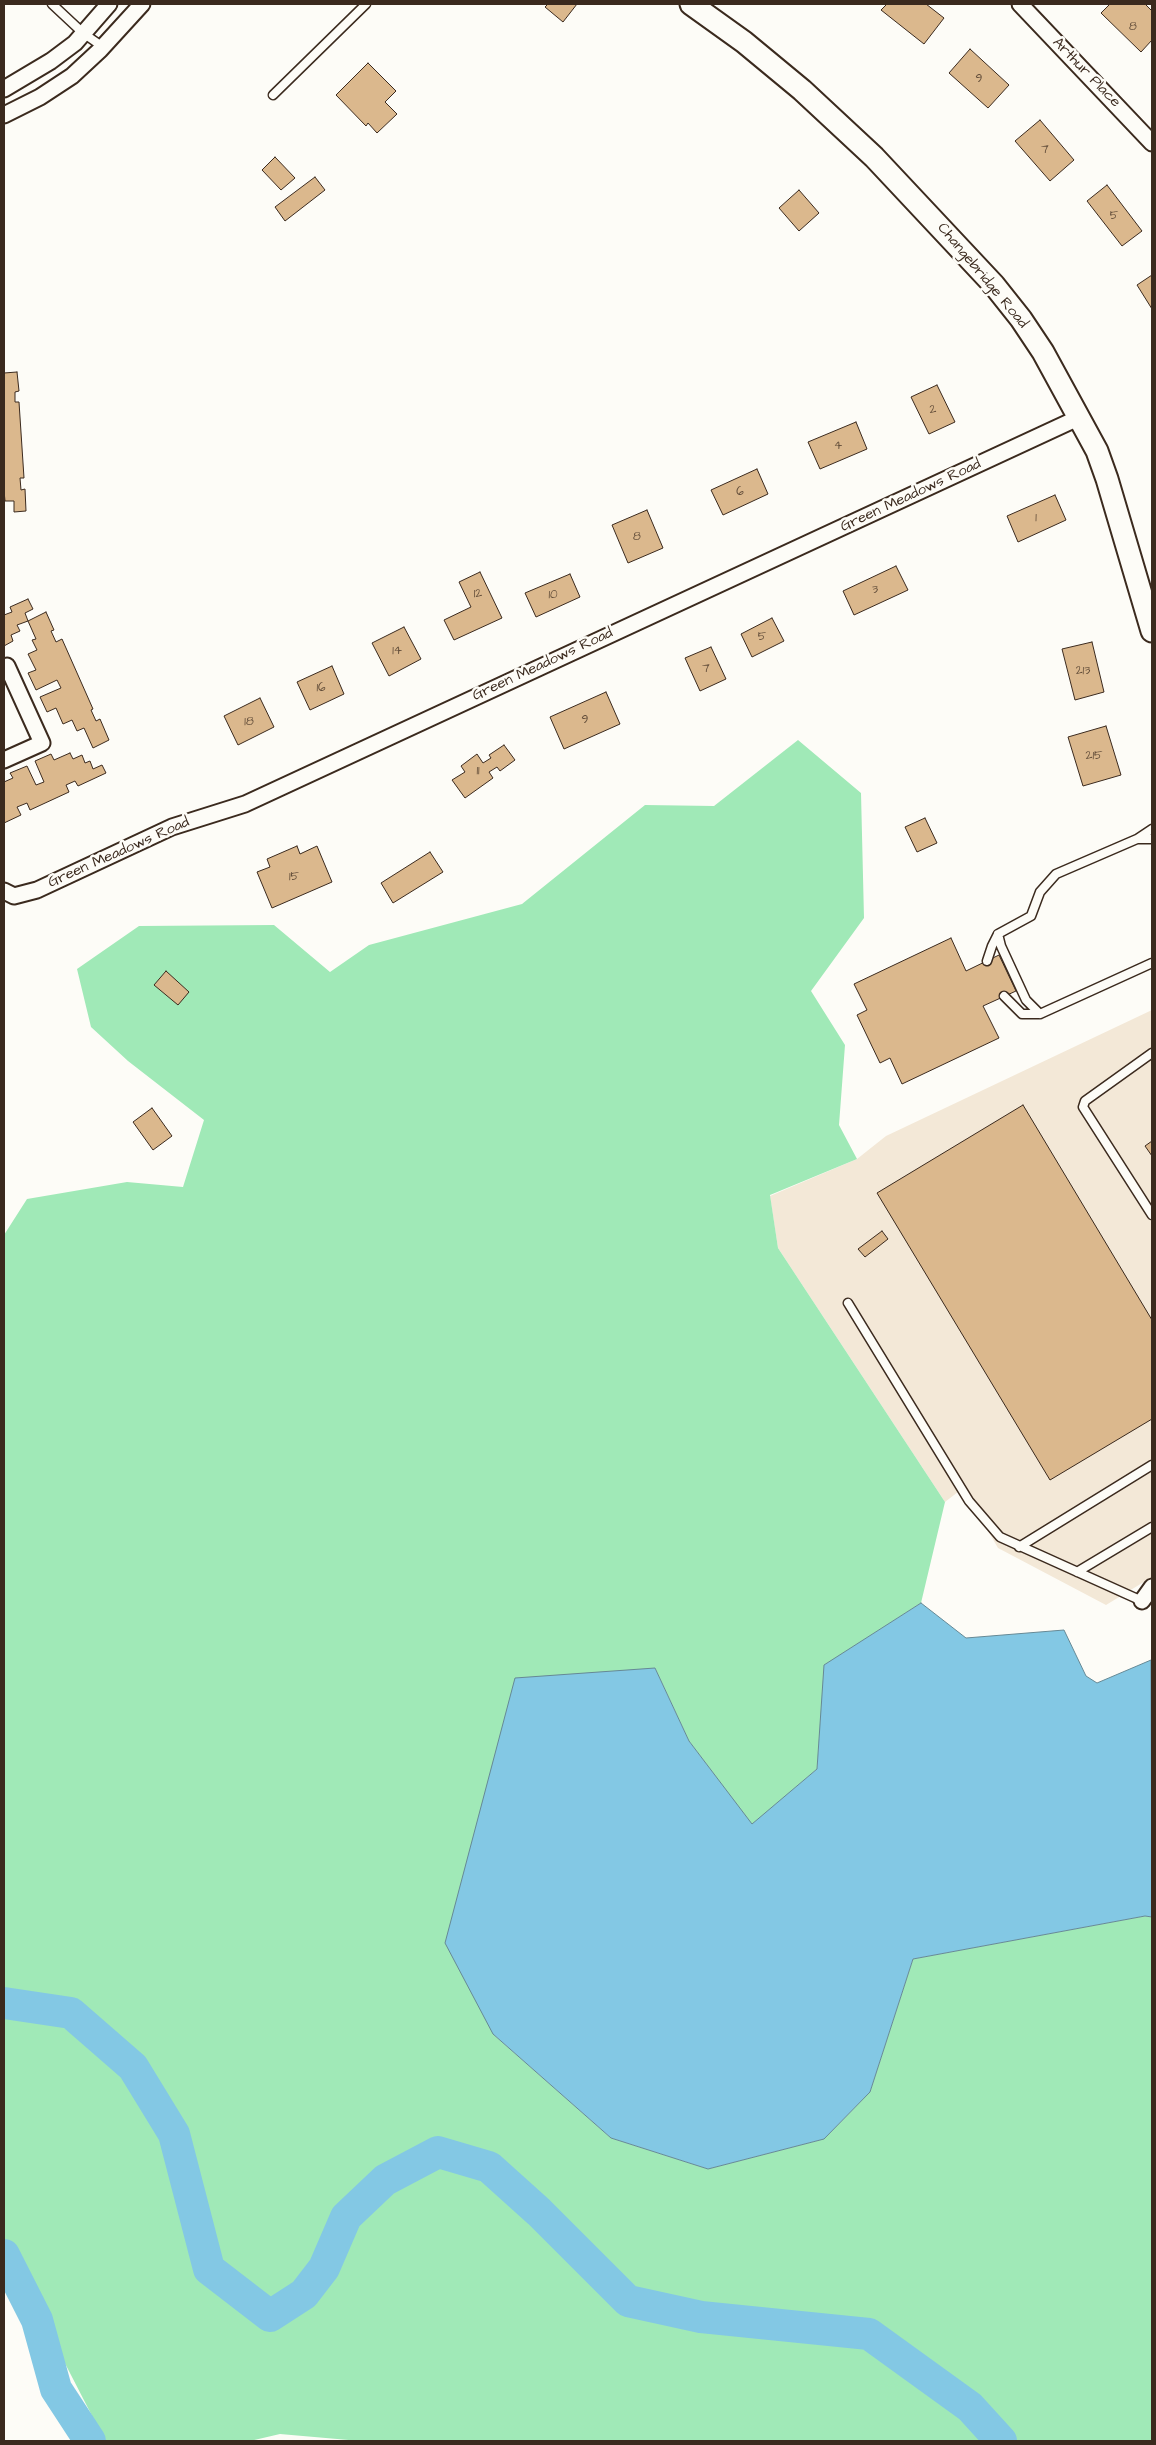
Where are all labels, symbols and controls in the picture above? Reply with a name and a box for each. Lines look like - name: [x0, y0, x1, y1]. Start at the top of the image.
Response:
- house number: 8: [1129, 20, 1137, 34]
- street label: Arthur Place: [1048, 34, 1124, 112]
- house number: 9: [976, 72, 982, 86]
- house number: 7: [1041, 143, 1049, 157]
- house number: 5: [1110, 209, 1118, 223]
- street label: Changebridge Road: [933, 220, 1031, 332]
- house number: 2: [930, 403, 936, 417]
- house number: 4: [834, 439, 842, 453]
- street label: Green Meadows Road: [838, 456, 984, 536]
- house number: 6: [736, 485, 744, 499]
- house number: 1: [1035, 511, 1037, 525]
- house number: 8: [633, 530, 641, 544]
- house number: 3: [872, 583, 878, 597]
- house number: 12: [474, 587, 482, 601]
- house number: 10: [548, 588, 558, 602]
- street label: Green Meadows Road: [470, 625, 616, 705]
- house number: 5: [758, 630, 766, 644]
- house number: 14: [392, 644, 402, 658]
- house number: 7: [702, 662, 710, 676]
- house number: 213: [1076, 664, 1090, 678]
- house number: 16: [316, 681, 326, 695]
- house number: 9: [582, 713, 588, 727]
- house number: 18: [244, 715, 254, 729]
- house number: 215: [1086, 749, 1102, 763]
- house number: 11: [476, 764, 480, 778]
- street label: Green Meadows Road: [46, 814, 192, 892]
- house number: 15: [289, 870, 299, 884]

